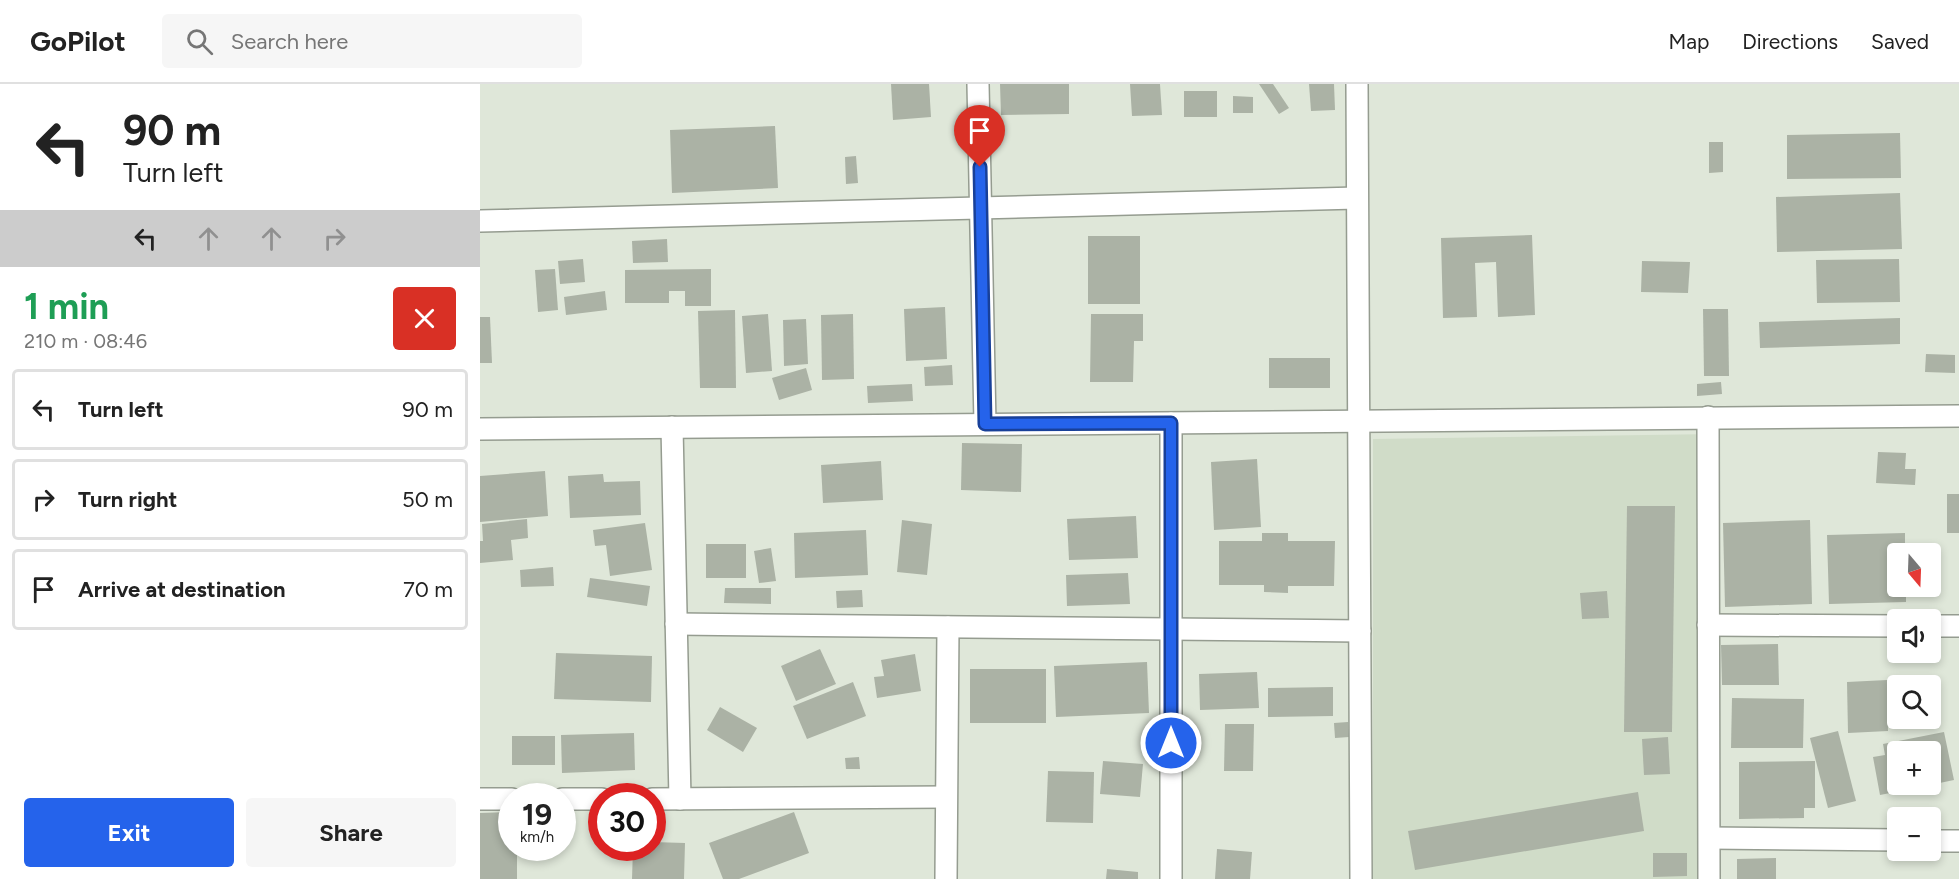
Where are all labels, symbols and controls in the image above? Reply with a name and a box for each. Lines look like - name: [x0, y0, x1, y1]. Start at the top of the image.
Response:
- search box: [162, 14, 582, 68]
- text: GoPilot: [30, 24, 126, 58]
- icon: search: [183, 25, 216, 58]
- text: Search here: [231, 28, 348, 55]
- text: Map: [1668, 29, 1709, 54]
- text: Directions: [1742, 29, 1838, 54]
- text: Saved: [1871, 29, 1929, 54]
- text: 90 m: [123, 105, 221, 156]
- pin: [954, 105, 1005, 167]
- icon: left: [24, 108, 102, 186]
- icon: arrive: [963, 114, 996, 147]
- text: Turn left: [123, 156, 223, 189]
- icon: left: [129, 222, 162, 255]
- icon: ahead: [192, 222, 225, 255]
- icon: ahead: [255, 222, 288, 255]
- icon: right: [318, 222, 351, 255]
- text: 1 min: [24, 285, 109, 328]
- button: close: [393, 287, 456, 350]
- text: 210 m · 08:46: [24, 329, 147, 353]
- icon: left: [27, 393, 60, 426]
- text: Turn left: [78, 396, 164, 423]
- text: 90 m: [402, 396, 453, 423]
- icon: right: [27, 483, 60, 516]
- text: Turn right: [78, 486, 177, 513]
- text: 50 m: [402, 486, 453, 513]
- north arrow: [1887, 543, 1941, 597]
- map controls: [1887, 543, 1941, 861]
- icon: arrive: [27, 573, 60, 606]
- text: Arrive at destination: [78, 576, 286, 603]
- text: 70 m: [403, 576, 453, 603]
- button: sound: [1887, 609, 1941, 663]
- button: search: [1887, 675, 1941, 729]
- position arrow: [1139, 711, 1203, 775]
- button: +: [1887, 741, 1941, 795]
- speed limit sign: 30: [588, 783, 666, 861]
- text: 19: [522, 796, 552, 833]
- button: Exit: [24, 798, 234, 867]
- button: Share: [246, 798, 456, 867]
- button: −: [1887, 807, 1941, 861]
- text: km/h: [520, 828, 554, 846]

